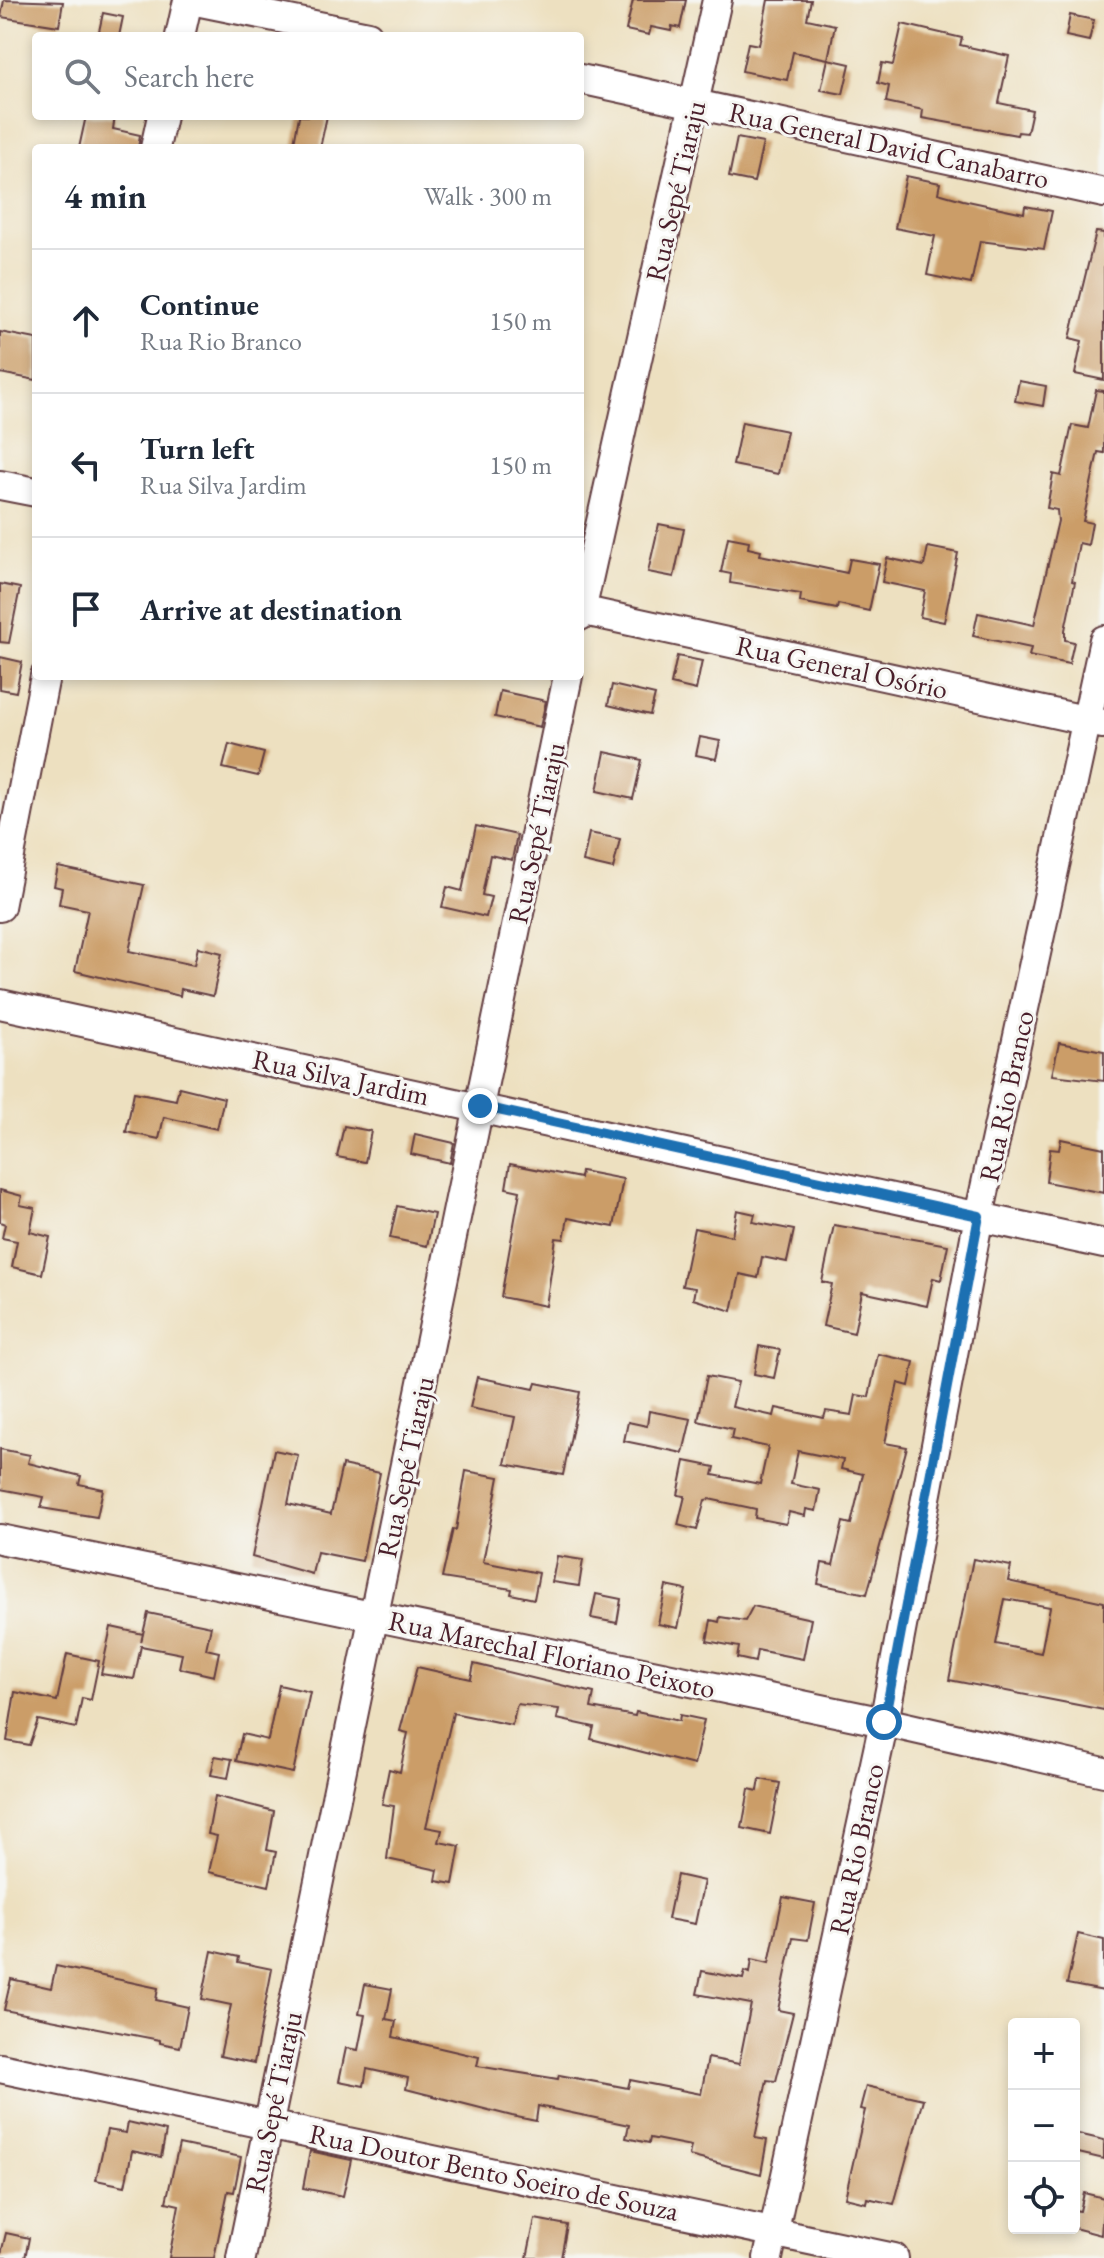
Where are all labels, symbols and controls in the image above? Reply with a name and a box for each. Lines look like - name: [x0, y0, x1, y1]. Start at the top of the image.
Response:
- search box: [32, 32, 584, 120]
- icon: search: [60, 54, 104, 98]
- text: Search here: [124, 57, 254, 96]
- street label: Rua General David Canabarro: [726, 93, 1052, 197]
- street label: Rua Sepé Tiaraju: [637, 97, 713, 285]
- text: 4 min: [64, 174, 147, 218]
- text: Walk · 300 m: [424, 179, 552, 213]
- text: Continue: [140, 285, 259, 324]
- icon: ahead: [64, 299, 108, 343]
- text: 150 m: [489, 304, 552, 338]
- text: Rua Rio Branco: [140, 324, 302, 358]
- text: Turn left: [140, 429, 254, 468]
- icon: left: [64, 443, 108, 487]
- text: 150 m: [489, 448, 552, 482]
- text: Rua Silva Jardim: [140, 468, 307, 502]
- icon: arrive: [64, 587, 108, 631]
- text: Arrive at destination: [140, 590, 402, 629]
- street label: Rua General Osório: [733, 627, 951, 707]
- street label: Rua Sepé Tiaraju: [499, 739, 573, 927]
- street label: Rua Rio Branco: [970, 1007, 1042, 1185]
- street label: Rua Silva Jardim: [249, 1041, 433, 1113]
- route end: [462, 1088, 498, 1124]
- street label: Rua Sepé Tiaraju: [368, 1373, 442, 1561]
- street label: Rua Marechal Floriano Peixoto: [385, 1602, 719, 1706]
- route start: [866, 1704, 902, 1740]
- street label: Rua Rio Branco: [820, 1760, 892, 1938]
- street label: Rua Sepé Tiaraju: [236, 2008, 310, 2196]
- map controls: [1008, 2018, 1080, 2234]
- button: +: [1008, 2018, 1080, 2090]
- button: −: [1008, 2090, 1080, 2162]
- street label: Rua Doutor Bento Soeiro de Souza: [306, 2115, 683, 2229]
- button: locate: [1008, 2162, 1080, 2234]

